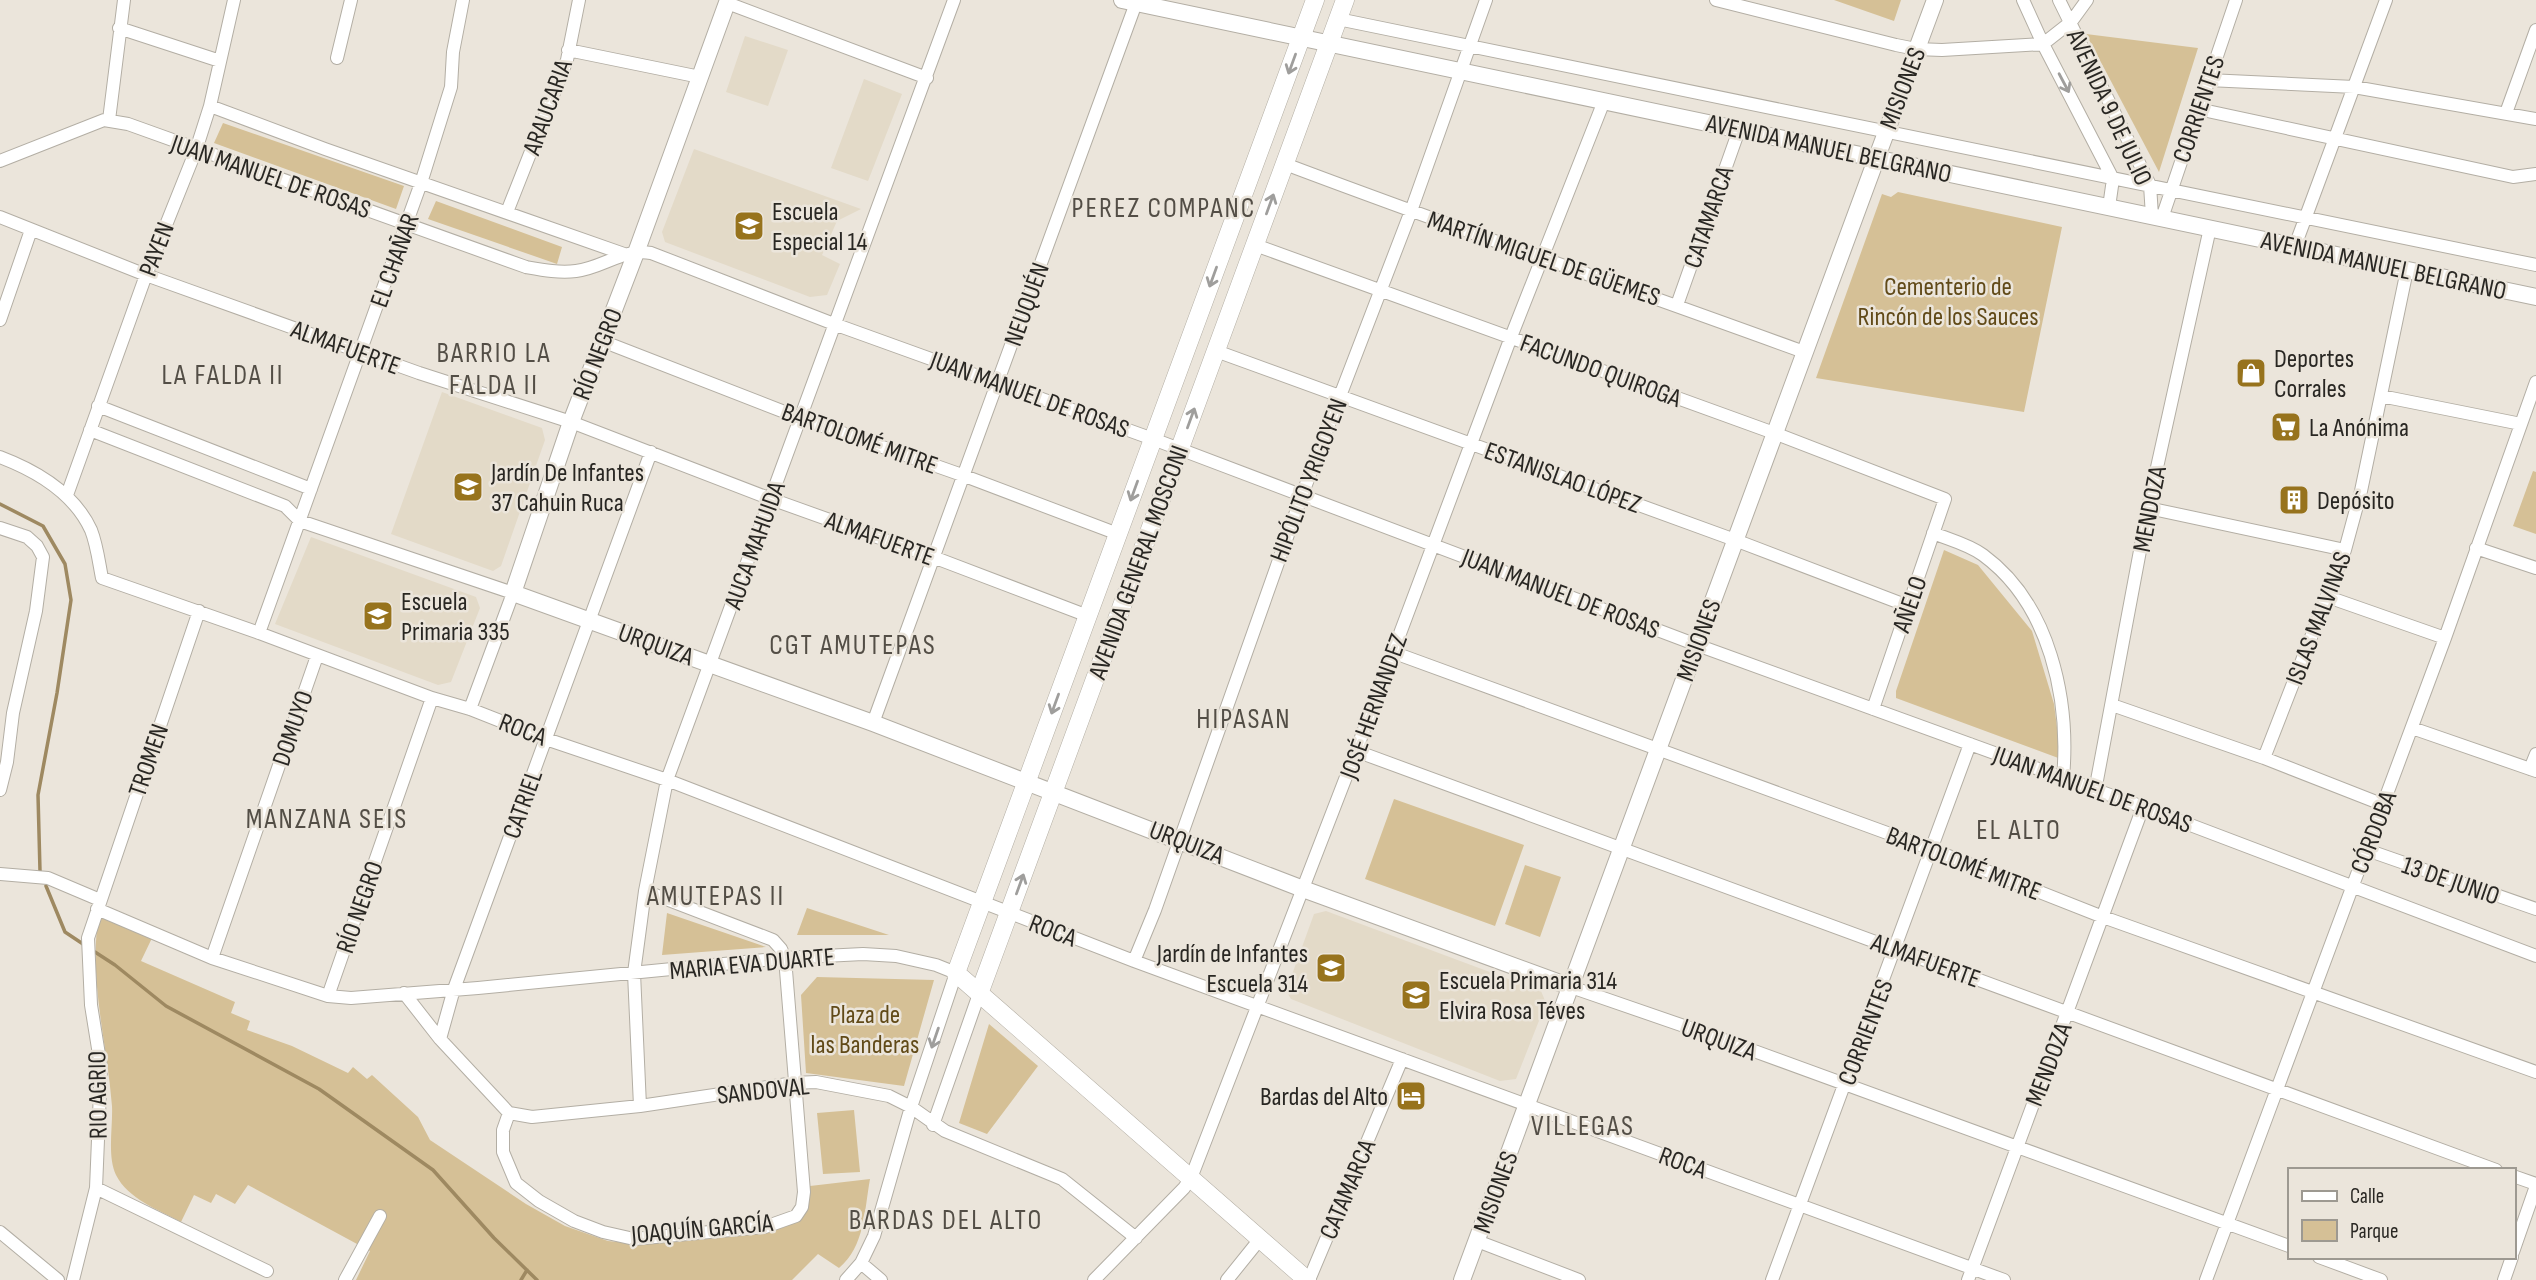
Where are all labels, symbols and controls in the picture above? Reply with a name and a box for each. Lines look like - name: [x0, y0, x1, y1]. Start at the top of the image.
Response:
- street label: AVENIDA 9 DE JULIO: [2059, 24, 2158, 190]
- street label: MISIONES: [1874, 43, 1933, 134]
- street label: CORRIENTES: [2167, 52, 2232, 167]
- one-way arrow: [1284, 53, 1297, 75]
- street label: ARAUCARIA: [517, 55, 580, 160]
- one-way arrow: [2057, 72, 2071, 93]
- street label: AVENIDA MANUEL BELGRANO: [1702, 108, 1954, 191]
- street label: JUAN MANUEL DE ROSAS: [166, 128, 374, 226]
- street label: CATAMARCA: [1678, 162, 1742, 272]
- district label: PEREZ COMPANC: [1072, 192, 1256, 225]
- one-way arrow: [1265, 194, 1277, 216]
- place label: Escuela Especial 14: [772, 197, 868, 258]
- street label: MARTÍN MIGUEL DE GÜEMES: [1423, 205, 1664, 314]
- street label: EL CHAÑAR: [364, 209, 427, 312]
- school or university icon: Escuela Especial 14: [732, 209, 766, 243]
- street label: PAYEN: [133, 218, 182, 281]
- street label: AVENIDA MANUEL BELGRANO: [2257, 225, 2509, 308]
- street label: NEUQUÉN: [998, 259, 1057, 350]
- one-way arrow: [1206, 266, 1218, 288]
- park label: Cementerio de Rincón de los Sauces: [1858, 272, 2038, 333]
- street label: RÍO NEGRO: [567, 304, 630, 405]
- street label: ALMAFUERTE: [286, 314, 404, 382]
- street label: FACUNDO QUIROGA: [1516, 328, 1686, 415]
- district label: BARRIO LA FALDA II: [437, 337, 551, 402]
- place label: Deportes Corrales: [2274, 344, 2354, 405]
- street label: JUAN MANUEL DE ROSAS: [925, 345, 1133, 446]
- shop icon: Deportes Corrales: [2234, 356, 2268, 390]
- district label: LA FALDA II: [161, 359, 285, 392]
- street label: HIPÓLITO YRIGOYEN: [1264, 394, 1355, 567]
- street label: BARTOLOMÉ MITRE: [777, 397, 942, 482]
- one-way arrow: [1186, 408, 1199, 429]
- supermarket icon: La Anónima: [2269, 410, 2303, 444]
- place label: La Anónima: [2309, 413, 2409, 444]
- street label: ESTANISLAO LÓPEZ: [1480, 436, 1645, 521]
- street label: AVENIDA GENERAL MOSCONI: [1082, 441, 1196, 685]
- place label: Jardín De Infantes 37 Cahuin Ruca: [490, 458, 644, 519]
- street label: MENDOZA: [2127, 463, 2174, 555]
- school or university icon: Jardín De Infantes 37 Cahuin Ruca: [451, 470, 485, 504]
- street label: AUCA MAHUIDA: [718, 477, 793, 614]
- one-way arrow: [1127, 479, 1139, 501]
- building icon: Depósito: [2277, 483, 2311, 517]
- place label: Depósito: [2317, 486, 2394, 517]
- street label: ALMAFUERTE: [820, 505, 938, 573]
- street label: JUAN MANUEL DE ROSAS: [1456, 542, 1664, 646]
- street label: ISLAS MALVINAS: [2280, 548, 2359, 689]
- street label: AÑELO: [1886, 572, 1934, 637]
- place label: Escuela Primaria 335: [401, 587, 510, 648]
- street label: MISIONES: [1670, 595, 1729, 686]
- school or university icon: Escuela Primaria 335: [361, 599, 395, 633]
- street label: URQUIZA: [614, 618, 698, 674]
- district label: CGT AMUTEPAS: [769, 629, 937, 662]
- street label: JOSÉ HERNANDEZ: [1334, 630, 1415, 784]
- street label: DOMUYO: [266, 687, 321, 770]
- one-way arrow: [1048, 693, 1061, 715]
- district label: HIPASAN: [1196, 703, 1292, 736]
- street label: ROCA: [494, 707, 551, 754]
- street label: TROMEN: [123, 720, 176, 801]
- street label: JUAN MANUEL DE ROSAS: [1988, 740, 2196, 841]
- street label: CATRIEL: [497, 766, 550, 843]
- street label: CÓRDOBA: [2345, 786, 2405, 878]
- district label: MANZANA SEIS: [246, 803, 408, 836]
- district label: EL ALTO: [1976, 814, 2062, 847]
- street label: URQUIZA: [1145, 815, 1229, 872]
- street label: BARTOLOMÉ MITRE: [1882, 821, 2045, 908]
- street label: 13 DE JUNIO: [2398, 850, 2503, 913]
- street label: RÍO NEGRO: [330, 857, 391, 958]
- one-way arrow: [1015, 874, 1027, 896]
- district label: AMUTEPAS II: [646, 880, 785, 913]
- street label: ROCA: [1024, 908, 1081, 955]
- street label: ALMAFUERTE: [1866, 927, 1984, 995]
- place label: Jardín de Infantes Escuela 314: [1156, 939, 1308, 1000]
- street label: MARIA EVA DUARTE: [668, 942, 836, 987]
- school or university icon: Jardín de Infantes Escuela 314: [1314, 951, 1348, 985]
- place label: Escuela Primaria 314 Elvira Rosa Téves: [1439, 966, 1617, 1027]
- street label: CORRIENTES: [1832, 975, 1901, 1090]
- school or university icon: Escuela Primaria 314 Elvira Rosa Téves: [1399, 978, 1433, 1012]
- park label: Plaza de las Banderas: [811, 1000, 919, 1061]
- street label: URQUIZA: [1677, 1013, 1761, 1069]
- street label: MENDOZA: [2019, 1018, 2080, 1111]
- one-way arrow: [928, 1026, 940, 1048]
- street label: RIO AGRIO: [82, 1051, 115, 1139]
- street label: SANDOVAL: [715, 1071, 811, 1112]
- hotel icon: Bardas del Alto: [1394, 1079, 1428, 1113]
- place label: Bardas del Alto: [1260, 1082, 1388, 1113]
- district label: VILLEGAS: [1531, 1110, 1635, 1143]
- street label: CATAMARCA: [1314, 1134, 1384, 1244]
- street label: ROCA: [1654, 1141, 1711, 1187]
- street label: MISIONES: [1467, 1147, 1526, 1238]
- legend: [2288, 1168, 2515, 1259]
- text: Calle: [2350, 1184, 2384, 1209]
- district label: BARDAS DEL ALTO: [849, 1204, 1043, 1237]
- street label: JOAQUÍN GARCÍA: [629, 1208, 775, 1251]
- text: Parque: [2350, 1219, 2398, 1244]

